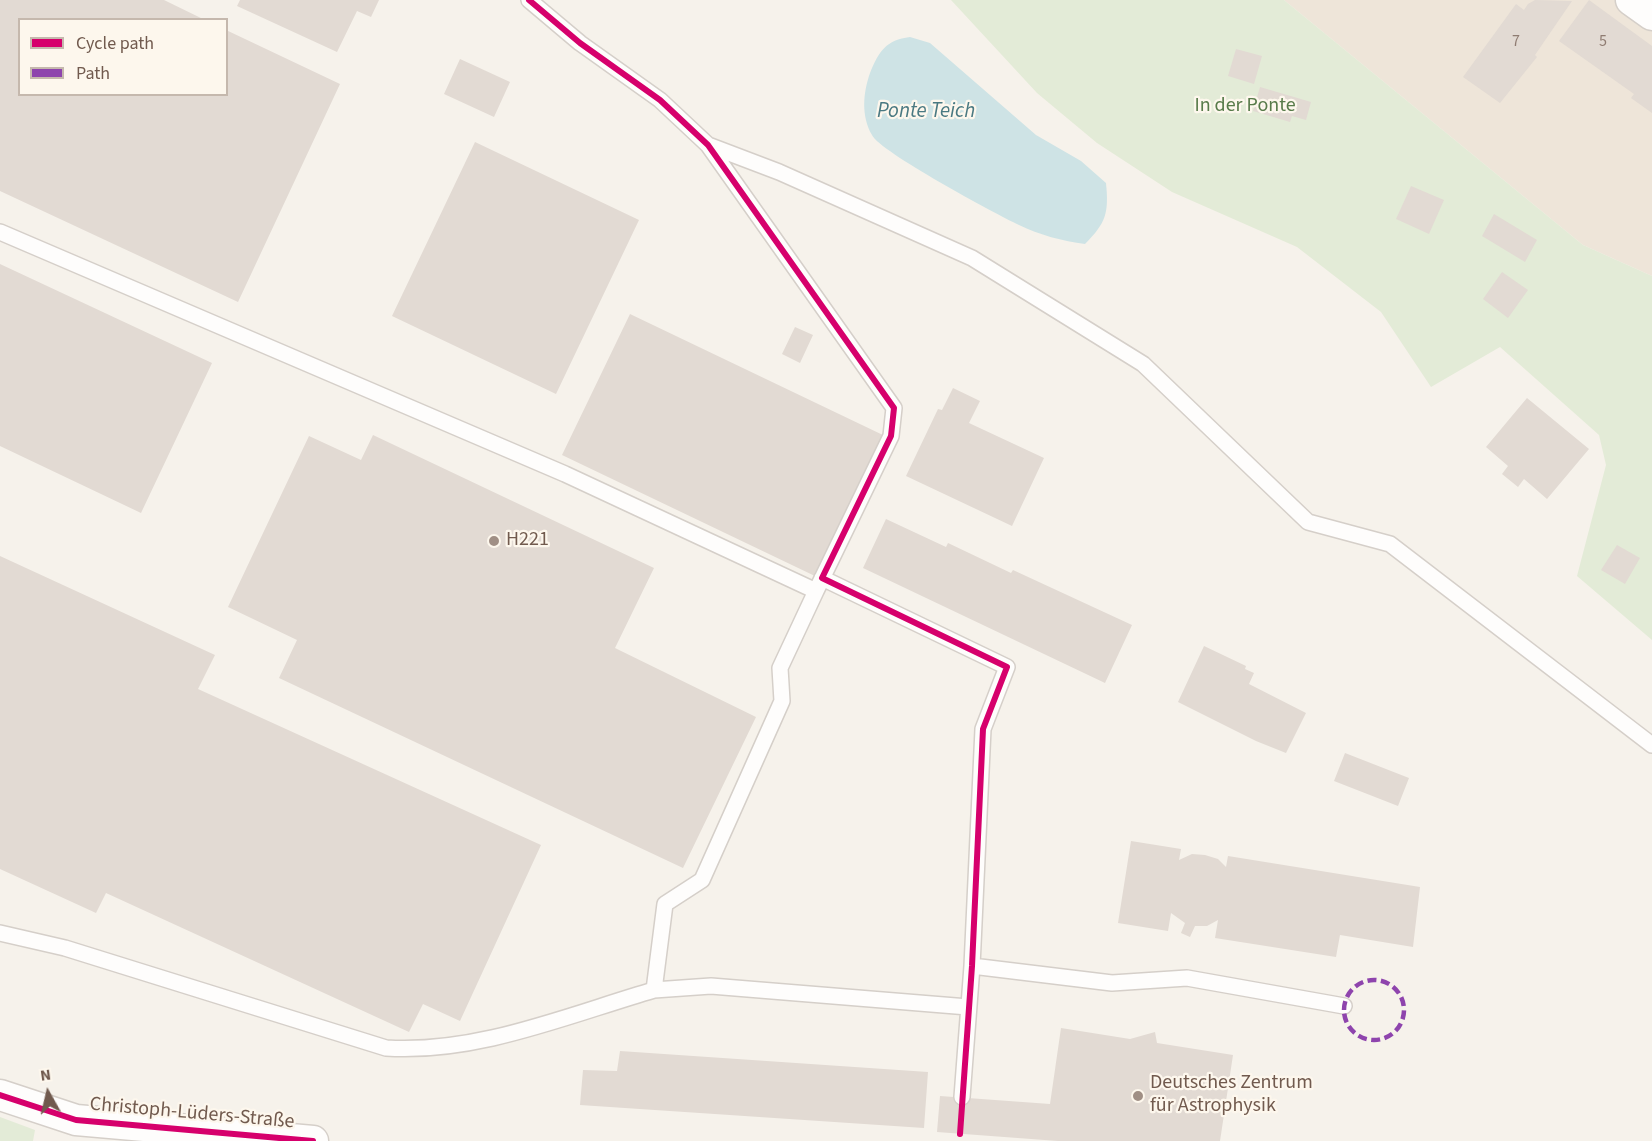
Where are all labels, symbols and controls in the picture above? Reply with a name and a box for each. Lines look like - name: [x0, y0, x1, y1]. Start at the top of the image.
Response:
- legend: [18, 18, 228, 96]
- text: Cycle path: [76, 31, 154, 56]
- house number: 7: [1512, 32, 1520, 52]
- house number: 5: [1599, 32, 1607, 52]
- text: Path: [76, 61, 110, 86]
- park label: In der Ponte: [1194, 95, 1296, 119]
- water label: Ponte Teich: [877, 99, 975, 125]
- place label: H221: [506, 529, 549, 553]
- marker: H221: [487, 534, 501, 548]
- north arrow: [18, 1063, 78, 1123]
- text: N: [39, 1064, 52, 1087]
- place label: Deutsches Zentrum für Astrophysik: [1150, 1072, 1313, 1119]
- marker: Deutsches Zentrum für Astrophysik: [1131, 1089, 1145, 1103]
- street label: Christoph-Lüders-Straße: [89, 1093, 295, 1135]

